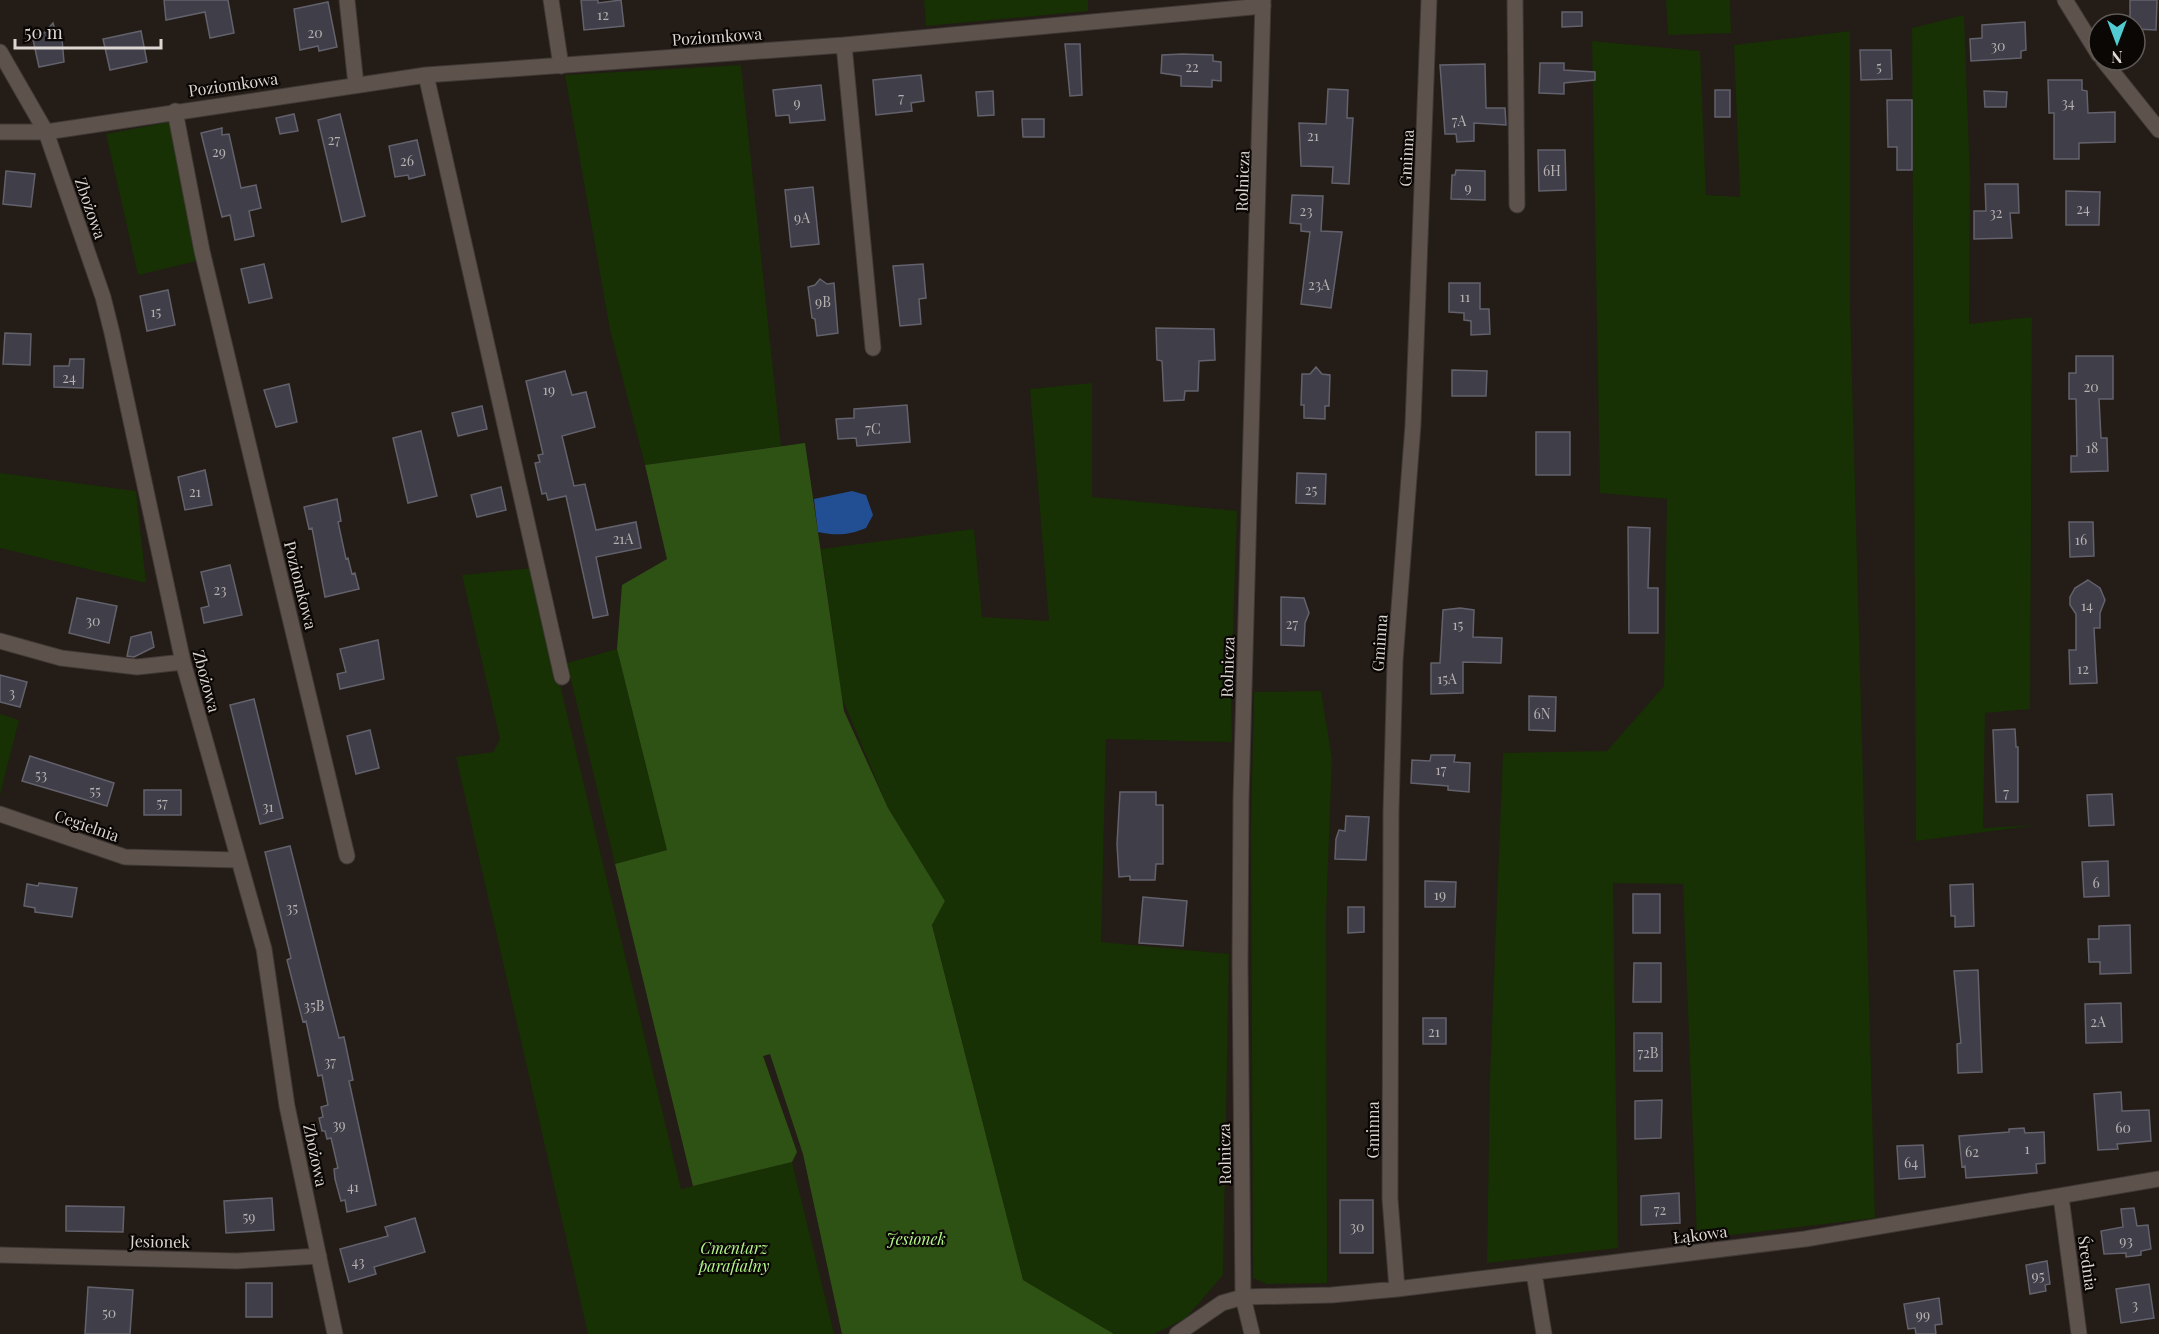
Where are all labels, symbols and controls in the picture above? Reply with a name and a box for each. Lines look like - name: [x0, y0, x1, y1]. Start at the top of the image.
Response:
- house number: 12: [597, 5, 609, 24]
- scale bar: [15, 12, 160, 50]
- north arrow: [2087, 12, 2147, 72]
- text: 50 m: [24, 20, 63, 44]
- street label: Poziomkowa: [671, 22, 763, 50]
- house number: 20: [307, 23, 323, 42]
- house number: 30: [1991, 36, 2005, 55]
- text: N: [2111, 47, 2123, 68]
- house number: 22: [1185, 57, 1199, 76]
- house number: 5: [1876, 57, 1882, 76]
- street label: Poziomkowa: [187, 67, 279, 101]
- house number: 7: [898, 88, 904, 107]
- house number: 9: [793, 93, 801, 112]
- house number: 34: [2061, 93, 2075, 112]
- house number: 7A: [1452, 111, 1466, 130]
- house number: 21: [1307, 126, 1319, 145]
- street label: Gminna: [1394, 129, 1418, 187]
- house number: 27: [328, 130, 341, 149]
- house number: 29: [212, 142, 226, 161]
- street label: Rolnicza: [1230, 150, 1254, 212]
- house number: 26: [400, 151, 414, 170]
- house number: 6H: [1543, 161, 1561, 180]
- street label: Zbożowa: [71, 174, 111, 242]
- house number: 9: [1464, 178, 1472, 197]
- house number: 24: [2076, 199, 2090, 218]
- house number: 23: [1299, 201, 1313, 220]
- house number: 32: [1989, 203, 2003, 222]
- house number: 9A: [794, 208, 810, 227]
- house number: 23A: [1308, 275, 1330, 294]
- house number: 11: [1460, 287, 1470, 306]
- house number: 9B: [815, 292, 831, 311]
- house number: 15: [151, 302, 162, 321]
- house number: 24: [62, 368, 76, 387]
- house number: 20: [2083, 377, 2099, 396]
- house number: 19: [543, 380, 555, 399]
- house number: 7C: [865, 419, 881, 438]
- house number: 18: [2086, 438, 2098, 457]
- house number: 25: [1305, 480, 1317, 499]
- house number: 21: [189, 482, 201, 501]
- house number: 21A: [613, 529, 634, 548]
- house number: 16: [2075, 530, 2087, 549]
- street label: Poziomkowa: [280, 539, 322, 631]
- house number: 23: [213, 580, 227, 599]
- house number: 14: [2081, 596, 2093, 615]
- house number: 30: [86, 611, 100, 630]
- house number: 27: [1286, 614, 1299, 633]
- street label: Gminna: [1367, 614, 1391, 672]
- house number: 15: [1453, 615, 1464, 634]
- street label: Rolnicza: [1215, 636, 1239, 698]
- street label: Zbożowa: [189, 647, 225, 715]
- house number: 12: [2077, 659, 2089, 678]
- house number: 15A: [1437, 669, 1457, 688]
- house number: 3: [9, 683, 15, 702]
- house number: 6N: [1533, 704, 1551, 723]
- house number: 17: [1436, 760, 1447, 779]
- house number: 53: [35, 765, 47, 784]
- house number: 55: [89, 781, 101, 800]
- house number: 7: [2003, 783, 2009, 802]
- house number: 57: [156, 793, 168, 812]
- house number: 31: [262, 797, 274, 816]
- street label: Cegielnia: [52, 804, 122, 846]
- house number: 6: [2092, 873, 2100, 892]
- house number: 19: [1434, 885, 1446, 904]
- house number: 35: [286, 898, 298, 917]
- house number: 35B: [304, 996, 325, 1015]
- house number: 2A: [2090, 1012, 2106, 1031]
- house number: 21: [1428, 1022, 1440, 1041]
- house number: 72B: [1637, 1043, 1659, 1062]
- house number: 37: [324, 1052, 336, 1071]
- street label: Gminna: [1362, 1101, 1383, 1159]
- house number: 39: [332, 1115, 346, 1134]
- house number: 60: [2115, 1118, 2131, 1137]
- street label: Zbożowa: [299, 1122, 333, 1188]
- street label: Rolnicza: [1213, 1123, 1235, 1185]
- house number: 1: [2024, 1139, 2030, 1158]
- house number: 62: [1965, 1142, 1979, 1161]
- house number: 64: [1904, 1153, 1918, 1172]
- house number: 41: [347, 1177, 359, 1196]
- house number: 72: [1654, 1200, 1666, 1219]
- house number: 59: [243, 1207, 255, 1226]
- house number: 30: [1350, 1217, 1364, 1236]
- street label: Łąkowa: [1672, 1220, 1728, 1248]
- park label: Jesionek: [886, 1228, 946, 1249]
- street label: Jesionek: [129, 1230, 190, 1252]
- house number: 93: [2119, 1231, 2133, 1250]
- street label: Średnia: [2074, 1234, 2102, 1292]
- park label: Cmentarz parafialny: [696, 1237, 770, 1276]
- house number: 43: [352, 1252, 364, 1271]
- house number: 95: [2032, 1266, 2045, 1285]
- house number: 3: [2132, 1295, 2138, 1314]
- house number: 50: [102, 1303, 116, 1322]
- house number: 99: [1916, 1305, 1930, 1324]

